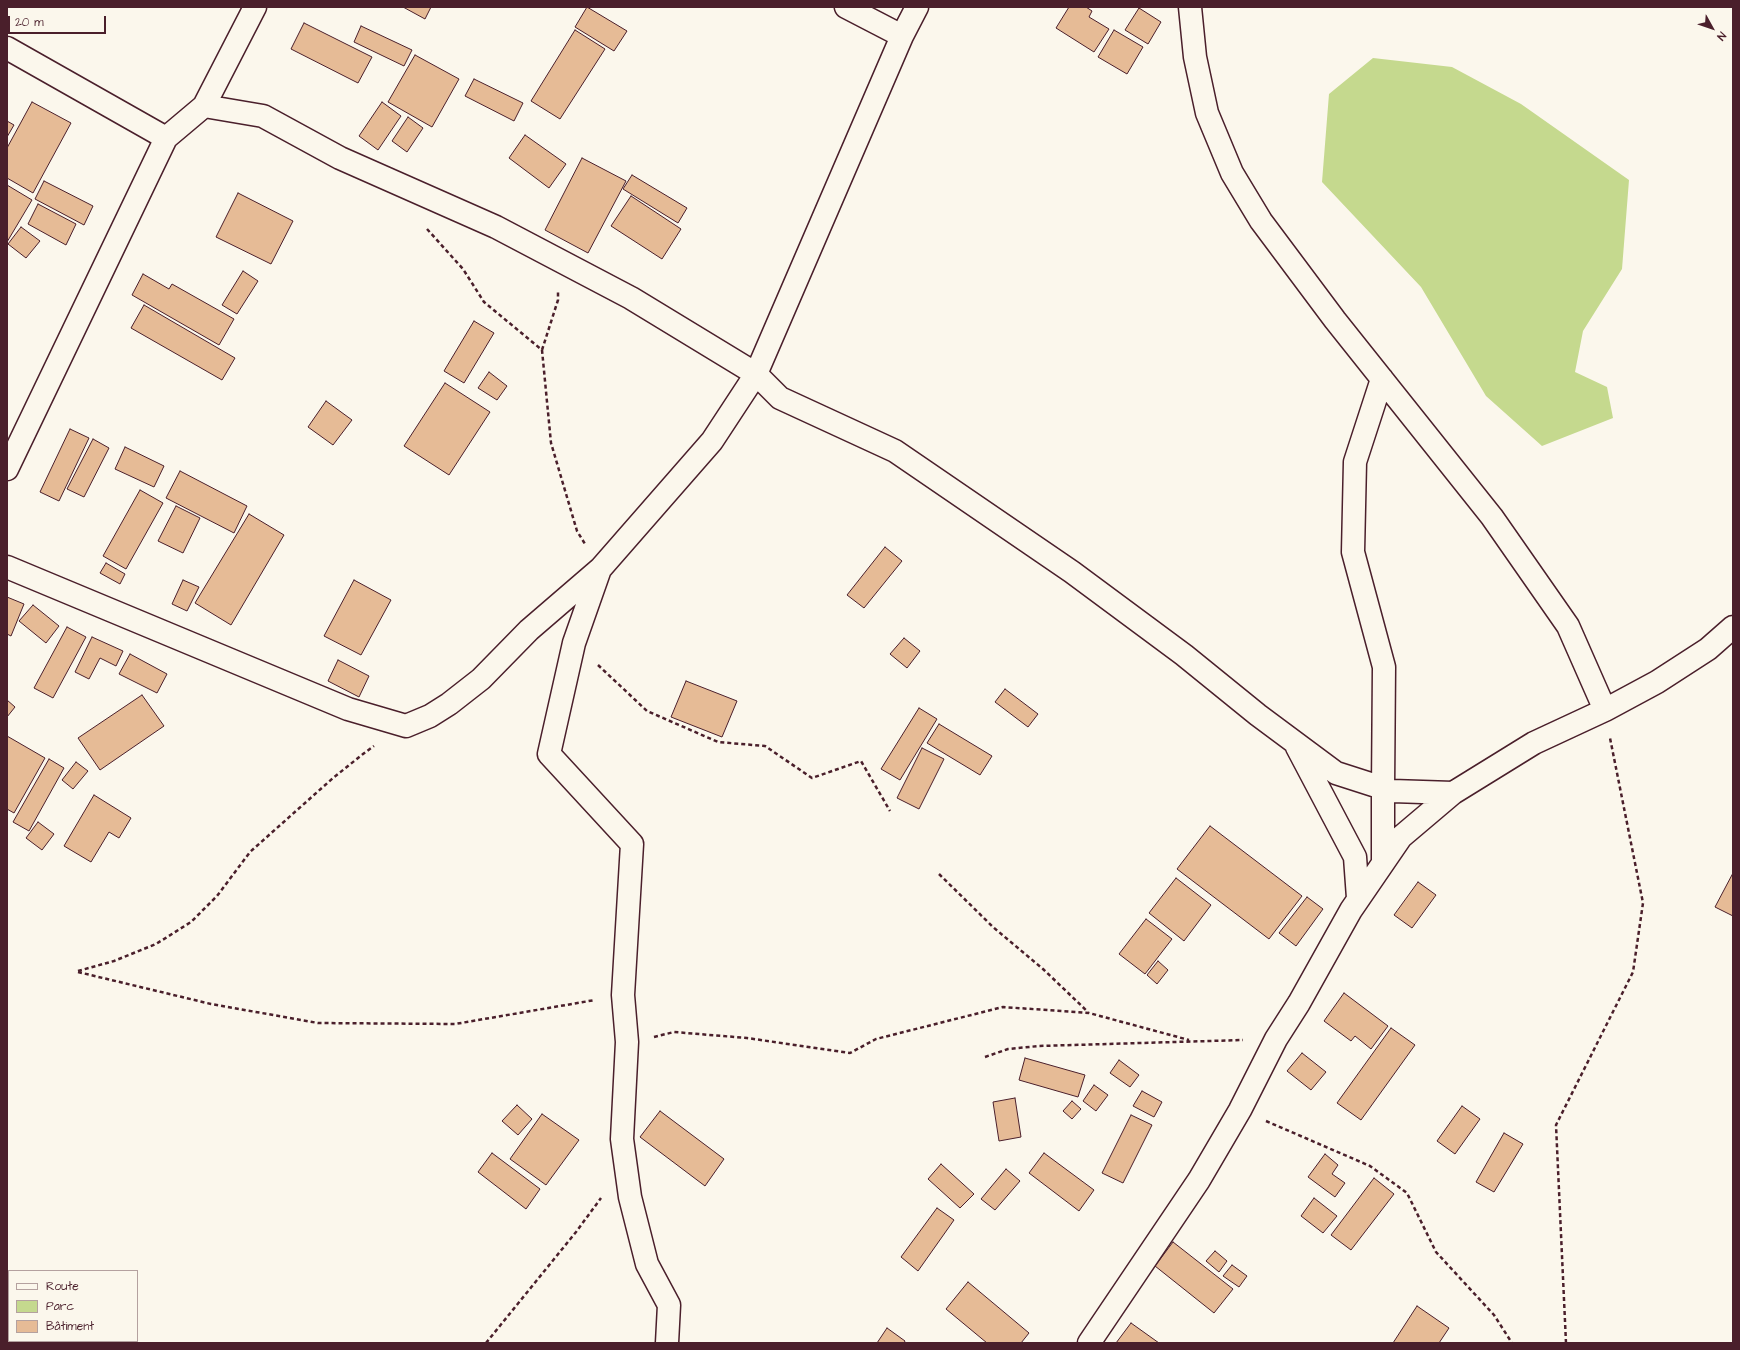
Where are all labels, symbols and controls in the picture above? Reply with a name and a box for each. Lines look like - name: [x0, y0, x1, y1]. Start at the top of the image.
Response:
- scale bar: [10, 8, 108, 34]
- north arrow: [1692, 8, 1732, 48]
- text: 20 m: [15, 14, 44, 31]
- text: N: [1714, 29, 1730, 44]
- legend: [8, 1270, 138, 1342]
- text: Route: [46, 1278, 79, 1295]
- text: Parc: [46, 1298, 74, 1315]
- text: Bâtiment: [46, 1318, 94, 1335]

